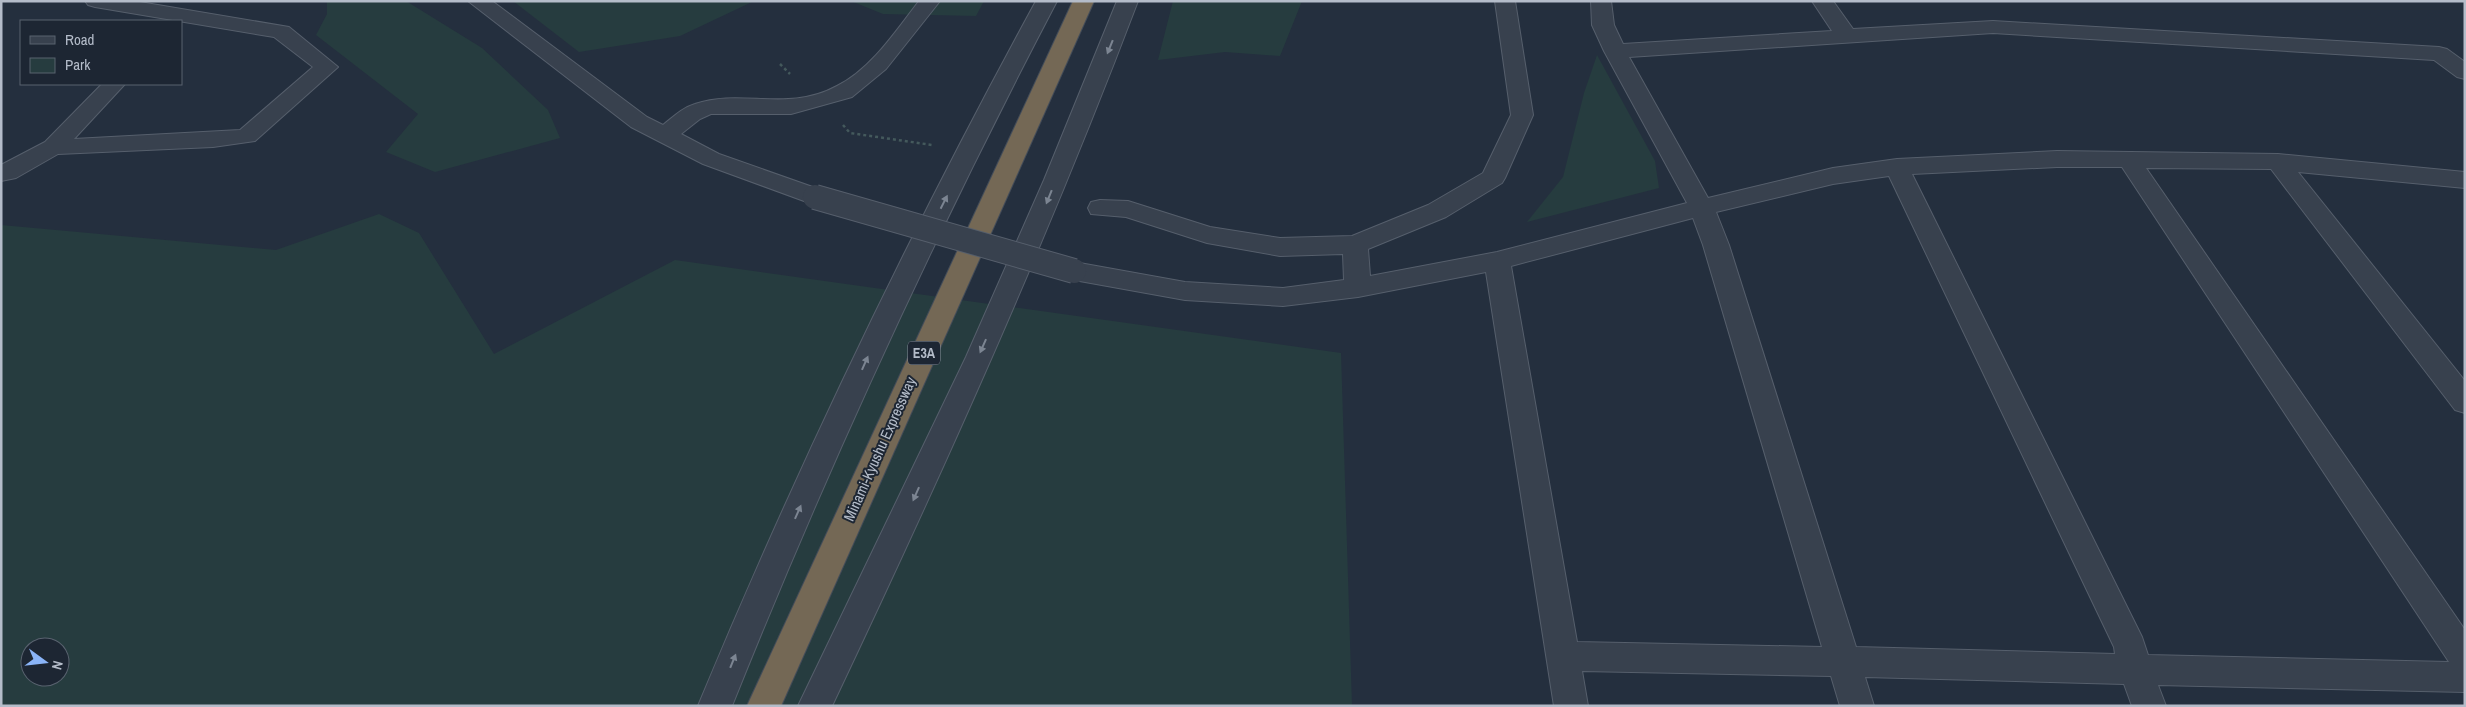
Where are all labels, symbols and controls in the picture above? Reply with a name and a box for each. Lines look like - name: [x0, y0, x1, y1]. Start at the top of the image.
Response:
- legend: [20, 20, 182, 85]
- text: Road: [65, 29, 94, 50]
- one-way arrow: [1105, 39, 1113, 54]
- text: Park: [65, 54, 91, 75]
- one-way arrow: [1045, 190, 1053, 205]
- one-way arrow: [940, 195, 948, 209]
- one-way arrow: [979, 339, 987, 353]
- road number: E3A: [908, 342, 940, 364]
- one-way arrow: [861, 356, 869, 370]
- street label: Minami-Kyushu Expressway: [838, 373, 921, 524]
- one-way arrow: [912, 487, 920, 501]
- one-way arrow: [795, 505, 803, 519]
- north arrow: [20, 637, 70, 687]
- one-way arrow: [730, 653, 738, 668]
- text: N: [48, 659, 67, 672]

